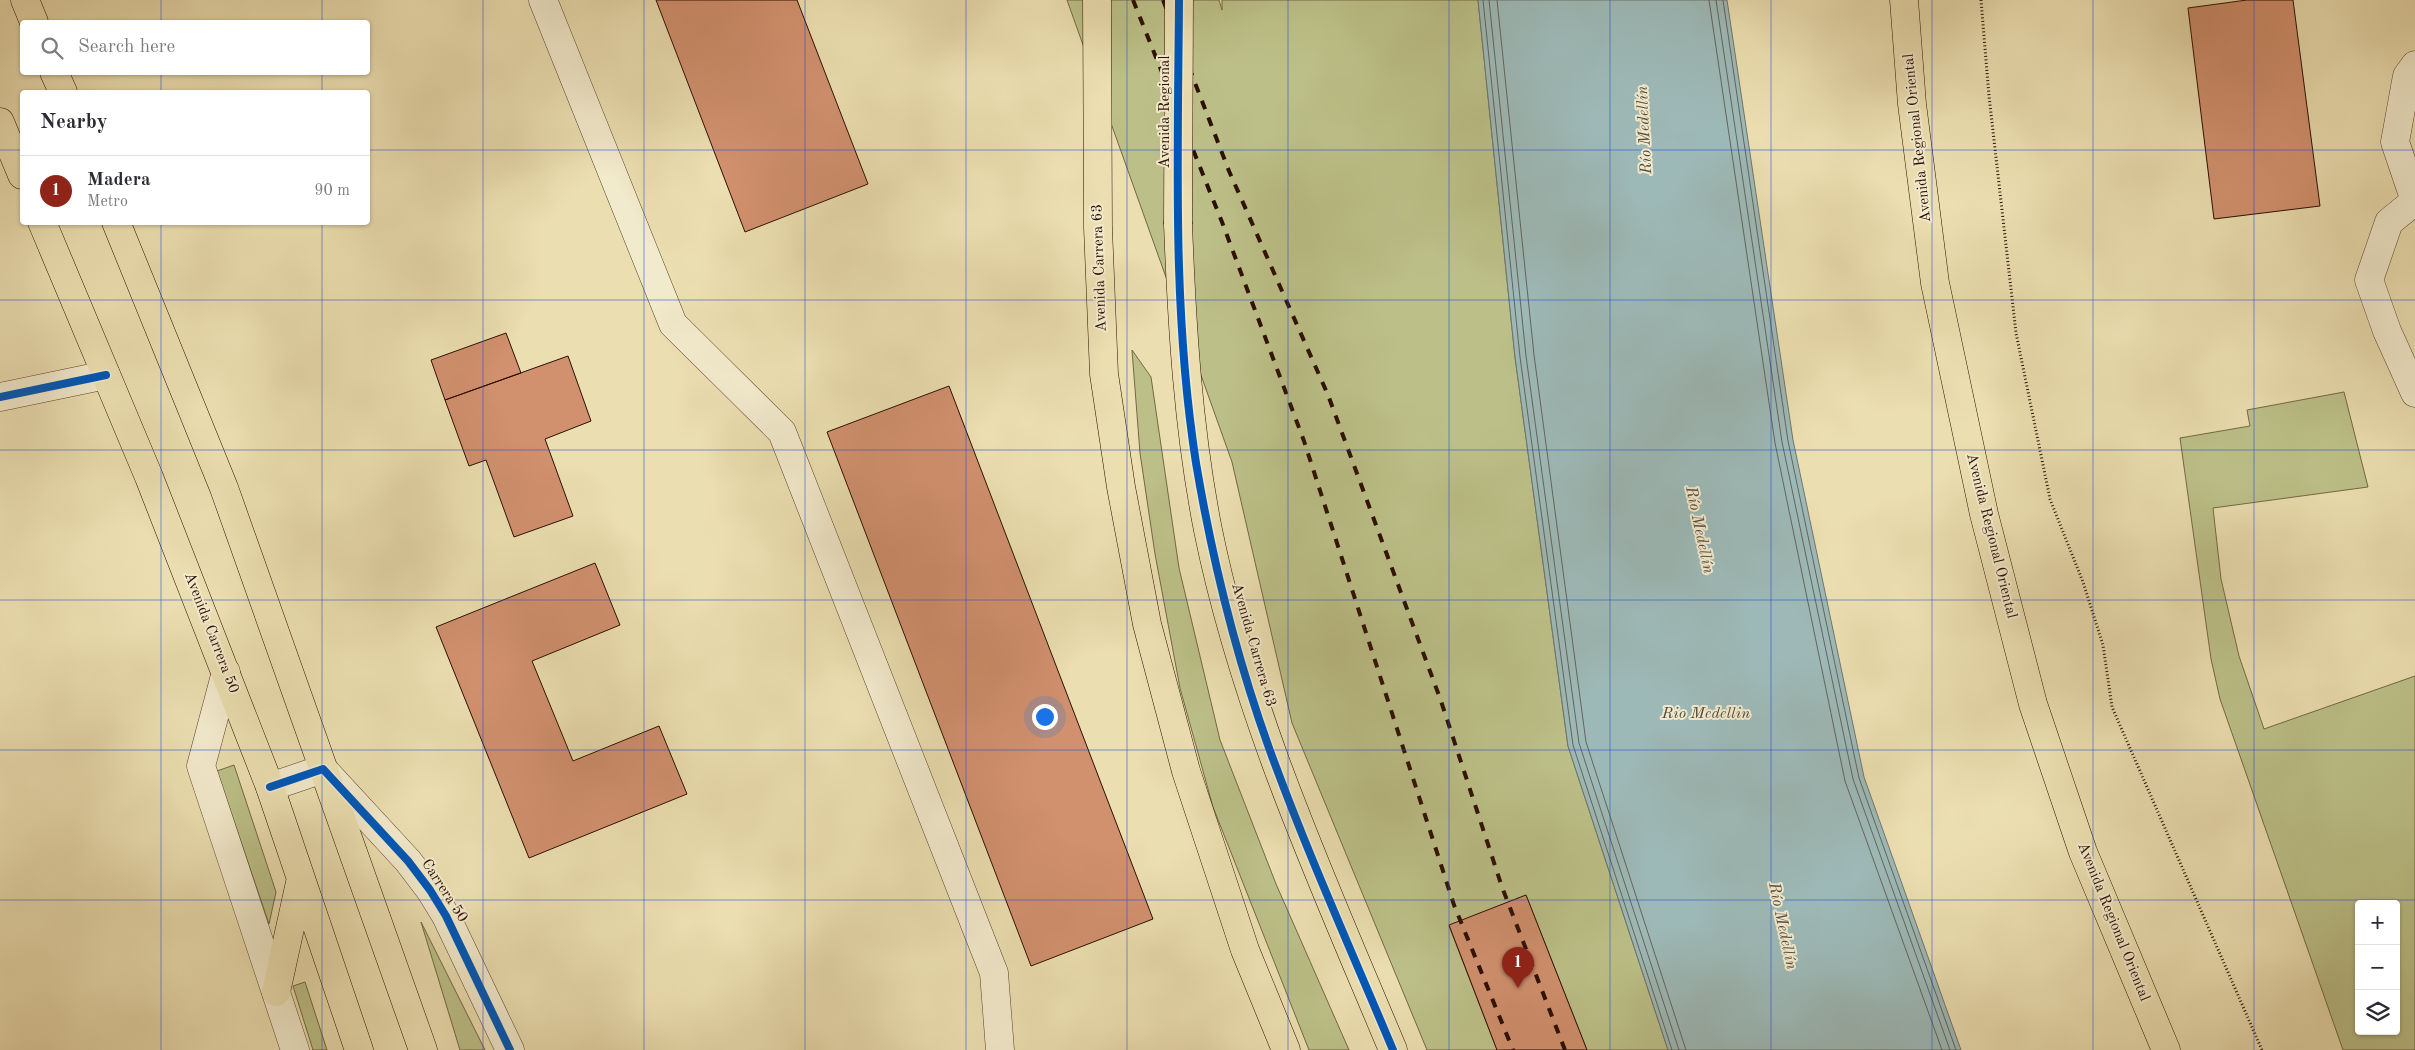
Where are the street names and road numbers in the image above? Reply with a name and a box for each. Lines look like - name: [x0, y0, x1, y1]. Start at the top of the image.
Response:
- street label: Avenida Regional Oriental: [1902, 53, 1934, 223]
- street label: Avenida Regional: [1158, 55, 1173, 169]
- street label: Avenida Carrera 63: [1090, 204, 1110, 332]
- street label: Avenida Regional Oriental: [1963, 452, 2019, 620]
- street label: Avenida Carrera 50: [181, 571, 241, 695]
- street label: Avenida Carrera 63: [1228, 581, 1278, 709]
- street label: Avenida Regional Oriental: [2074, 841, 2152, 1003]
- street label: Carrera 50: [418, 857, 470, 925]

